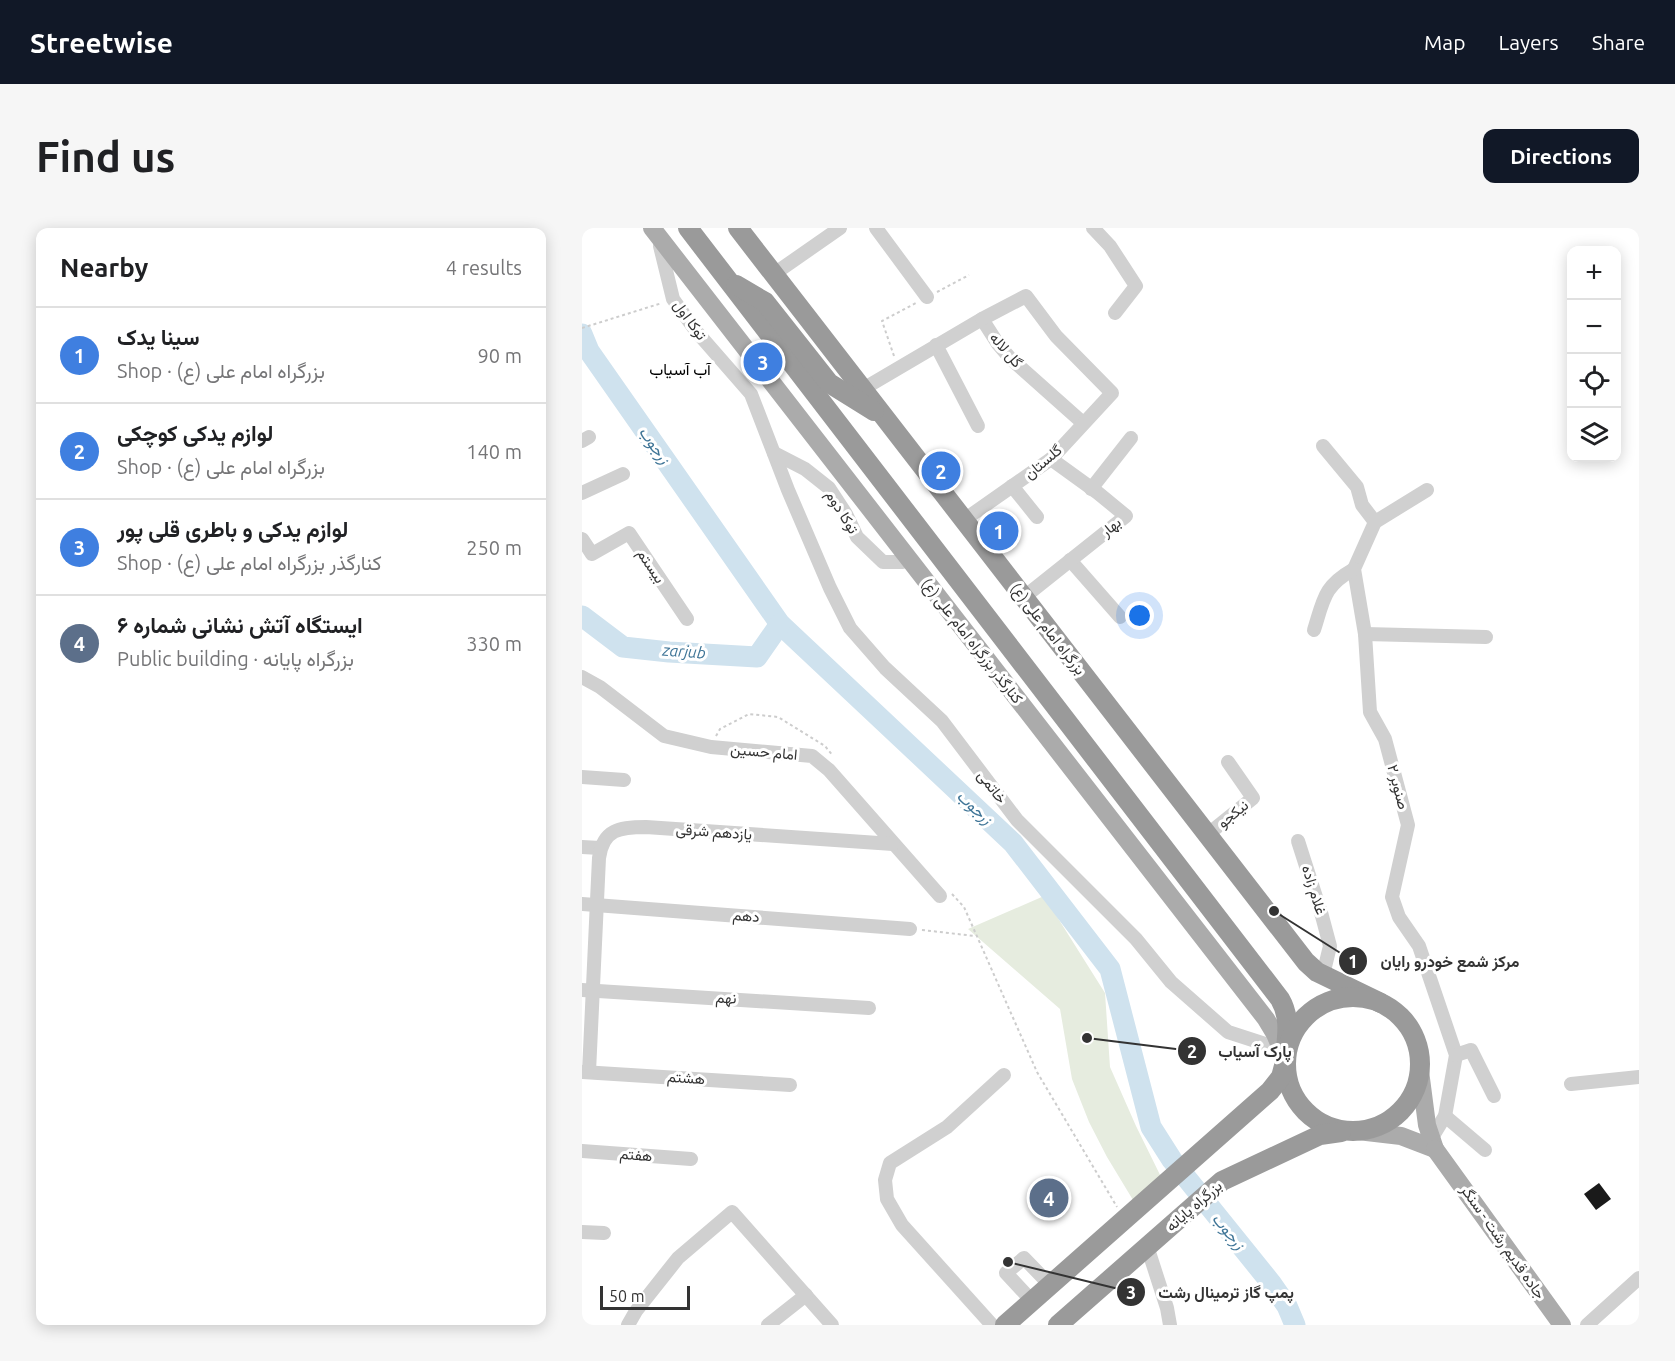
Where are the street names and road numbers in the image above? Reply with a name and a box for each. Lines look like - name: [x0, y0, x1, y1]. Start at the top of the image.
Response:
- street label: توکا اول: [669, 296, 711, 344]
- street label: گل لاله: [986, 329, 1026, 372]
- street label: گلستان: [1020, 441, 1066, 483]
- street label: توکا دوم: [821, 487, 863, 538]
- street label: بهار: [1096, 513, 1125, 541]
- street label: بیستم: [632, 545, 669, 587]
- street label: کنارگذر بزرگراه امام علی (ع): [916, 575, 1027, 709]
- street label: بزرگراه امام علی (ع): [1005, 580, 1089, 680]
- street label: امام حسین: [730, 740, 798, 765]
- street label: صنوبر ۲: [1383, 763, 1413, 811]
- street label: خاتمی: [973, 767, 1010, 808]
- street label: نیکجو: [1214, 796, 1252, 832]
- street label: یازدهم شرقی: [675, 820, 753, 845]
- street label: غلام زاده: [1297, 863, 1330, 917]
- street label: دهم: [732, 906, 760, 927]
- street label: نهم: [715, 988, 737, 1009]
- street label: هشتم: [666, 1068, 706, 1089]
- street label: هفتم: [619, 1145, 653, 1166]
- street label: بزرگراه پایانه: [1162, 1177, 1226, 1236]
- street label: جاده قدیم رشت - سنگر: [1455, 1181, 1549, 1303]

